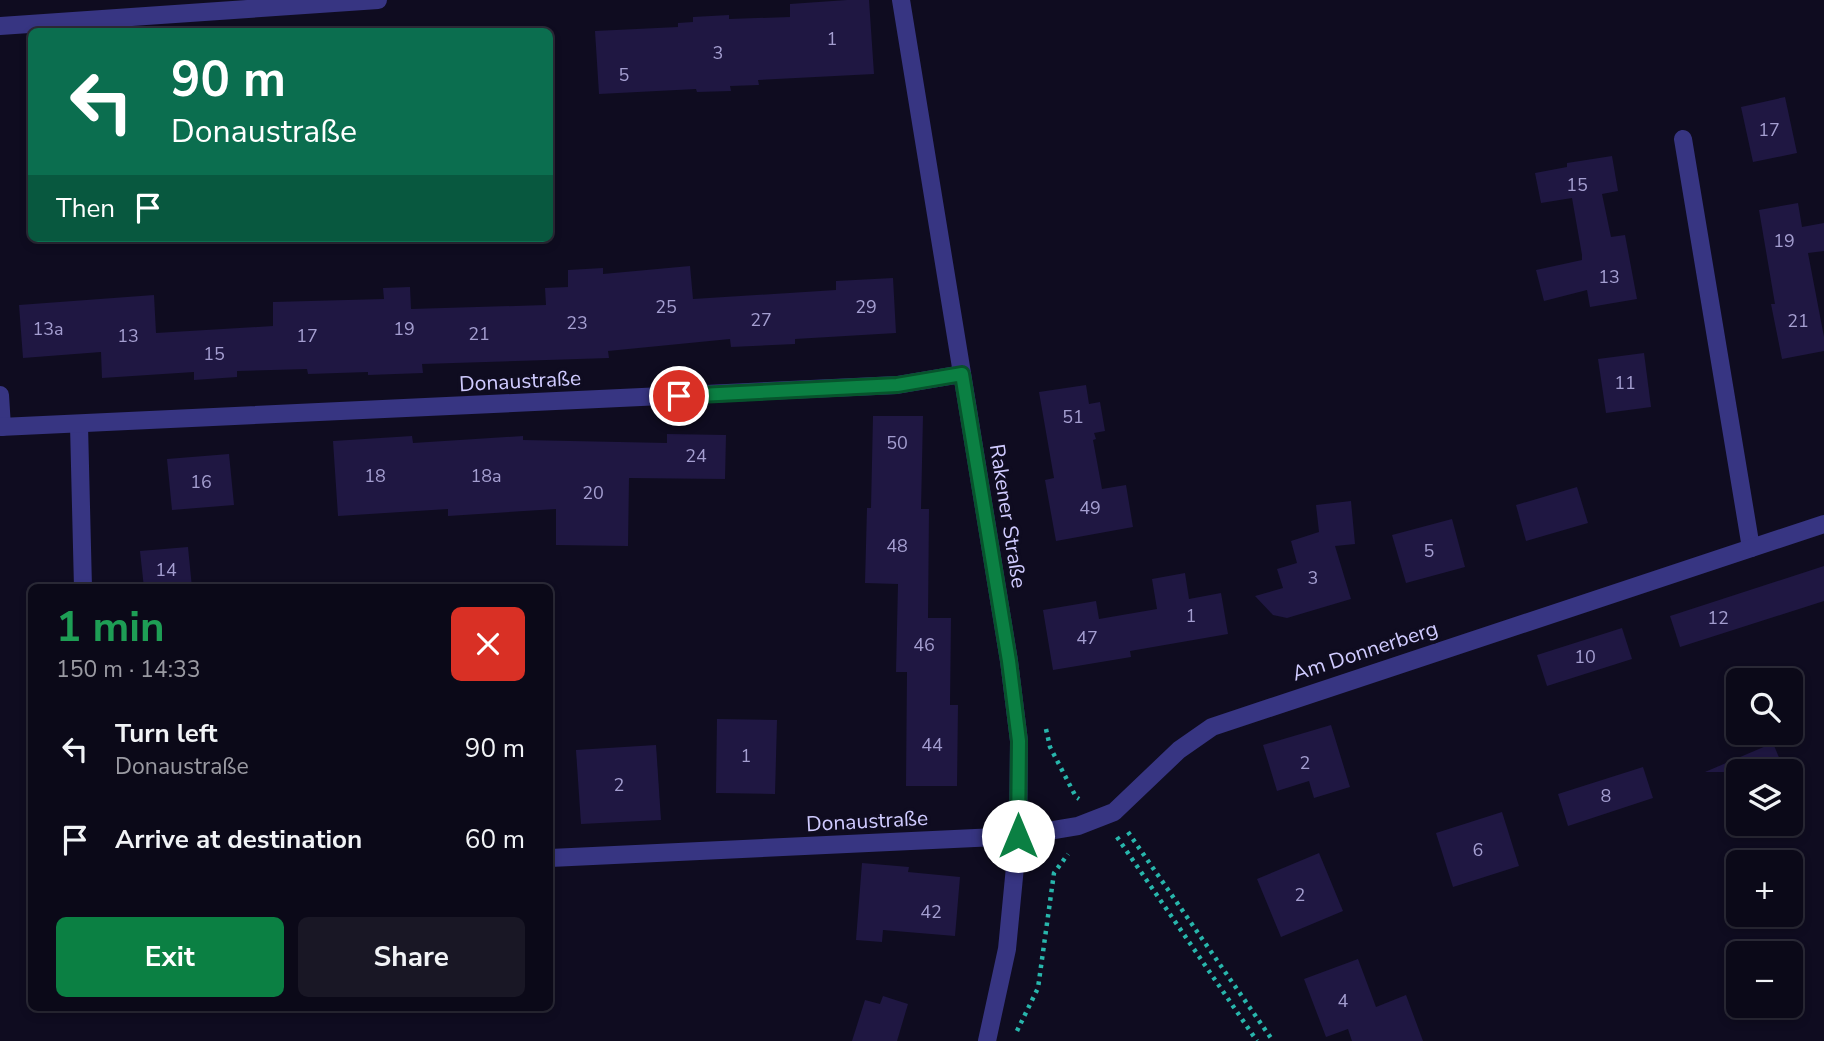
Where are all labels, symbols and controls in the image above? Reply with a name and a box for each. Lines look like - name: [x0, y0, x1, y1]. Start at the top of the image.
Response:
- house number: 1: [827, 27, 837, 51]
- house number: 3: [713, 41, 723, 65]
- text: 90 m: [171, 46, 286, 113]
- icon: left: [56, 56, 147, 147]
- house number: 5: [619, 63, 629, 87]
- text: Donaustraße: [171, 110, 357, 153]
- house number: 17: [1758, 118, 1780, 142]
- house number: 15: [1566, 173, 1588, 197]
- icon: arrive: [129, 189, 167, 227]
- text: Then: [56, 191, 115, 226]
- house number: 19: [1773, 229, 1795, 253]
- house number: 13: [1598, 265, 1620, 289]
- house number: 25: [655, 295, 677, 319]
- house number: 29: [855, 295, 877, 319]
- house number: 27: [750, 308, 772, 332]
- house number: 21: [1787, 309, 1809, 333]
- house number: 23: [566, 311, 588, 335]
- house number: 13a: [32, 317, 64, 341]
- house number: 19: [393, 317, 415, 341]
- house number: 21: [468, 322, 490, 346]
- house number: 13: [117, 324, 139, 348]
- house number: 17: [296, 324, 318, 348]
- house number: 15: [203, 342, 225, 366]
- street label: Donaustraße: [458, 364, 582, 398]
- pin: [649, 366, 709, 426]
- house number: 11: [1614, 371, 1636, 395]
- icon: arrive: [660, 377, 698, 415]
- house number: 51: [1062, 405, 1084, 429]
- house number: 50: [886, 431, 908, 455]
- street label: Rakener Straße: [983, 442, 1033, 590]
- house number: 24: [685, 444, 707, 468]
- house number: 18: [364, 464, 386, 488]
- house number: 18a: [470, 464, 502, 488]
- house number: 16: [190, 470, 212, 494]
- house number: 20: [582, 481, 604, 505]
- house number: 49: [1079, 496, 1101, 520]
- house number: 48: [886, 534, 908, 558]
- house number: 5: [1424, 539, 1434, 563]
- house number: 14: [155, 558, 177, 582]
- house number: 3: [1308, 566, 1318, 590]
- text: 1 min: [56, 599, 165, 656]
- house number: 1: [1186, 604, 1196, 628]
- house number: 12: [1707, 606, 1729, 630]
- button: close: [451, 607, 525, 681]
- street label: Am Donnerberg: [1289, 614, 1441, 688]
- house number: 47: [1076, 626, 1098, 650]
- house number: 46: [913, 633, 935, 657]
- house number: 10: [1574, 645, 1596, 669]
- text: 150 m · 14:33: [56, 654, 201, 685]
- map controls: [1726, 668, 1803, 1018]
- button: search: [1726, 668, 1803, 745]
- text: Turn left: [115, 716, 218, 751]
- icon: left: [56, 730, 94, 768]
- text: 90 m: [465, 731, 525, 766]
- house number: 44: [921, 733, 943, 757]
- house number: 1: [741, 744, 751, 768]
- text: Donaustraße: [115, 751, 249, 782]
- house number: 2: [1300, 751, 1310, 775]
- button: layers: [1726, 759, 1803, 836]
- house number: 2: [614, 773, 624, 797]
- house number: 8: [1601, 784, 1611, 808]
- position arrow: [981, 799, 1055, 873]
- street label: Donaustraße: [805, 804, 929, 838]
- icon: arrive: [56, 821, 94, 859]
- text: Arrive at destination: [115, 822, 362, 857]
- text: 60 m: [465, 822, 525, 857]
- house number: 6: [1473, 838, 1483, 862]
- button: +: [1726, 850, 1803, 927]
- house number: 2: [1295, 883, 1305, 907]
- house number: 42: [920, 900, 942, 924]
- button: Exit: [56, 917, 284, 997]
- button: Share: [298, 917, 525, 997]
- button: −: [1726, 941, 1803, 1018]
- house number: 4: [1338, 989, 1349, 1013]

